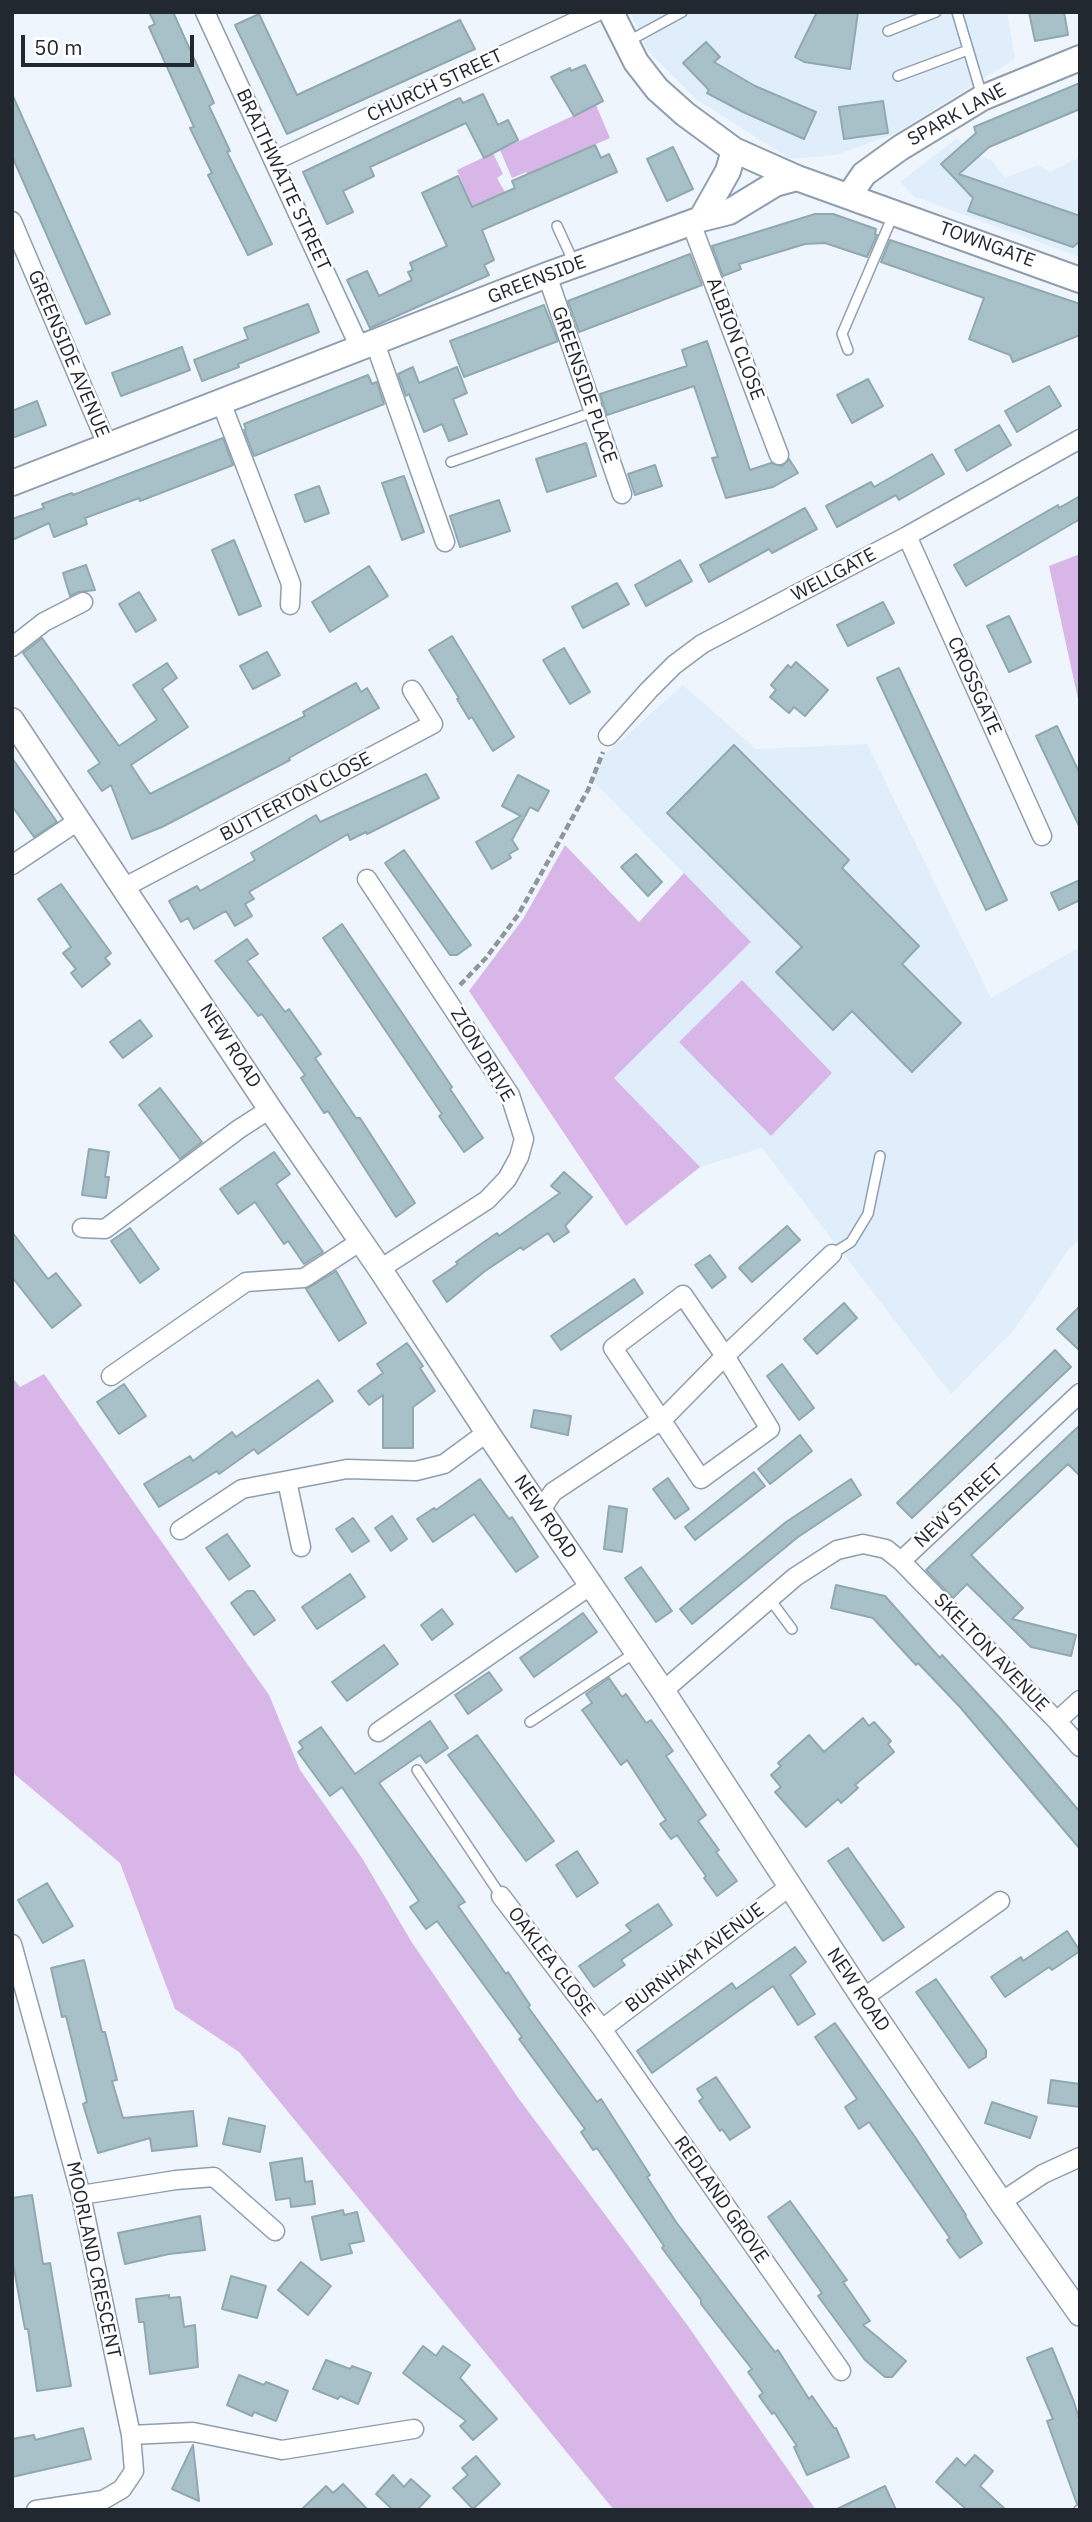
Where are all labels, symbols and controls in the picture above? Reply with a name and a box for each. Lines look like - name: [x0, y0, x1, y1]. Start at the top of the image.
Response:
- scale bar: [24, 21, 198, 65]
- text: 50 m: [34, 33, 83, 61]
- street label: CHURCH STREET: [364, 45, 506, 127]
- street label: SPARK LANE: [904, 79, 1010, 151]
- street label: BRAITHWAITE STREET: [231, 85, 335, 275]
- street label: TOWNGATE: [936, 217, 1038, 273]
- street label: GREENSIDE: [485, 251, 589, 309]
- street label: GREENSIDE AVENUE: [22, 267, 114, 441]
- street label: ALBION CLOSE: [701, 275, 769, 403]
- street label: GREENSIDE PLACE: [547, 304, 621, 466]
- street label: WELLGATE: [788, 543, 880, 607]
- street label: CROSSGATE: [942, 633, 1006, 739]
- street label: BUTTERTON CLOSE: [216, 747, 376, 847]
- street label: NEW ROAD: [194, 1000, 266, 1092]
- street label: ZION DRIVE: [445, 1004, 519, 1106]
- street label: NEW STREET: [910, 1459, 1008, 1553]
- street label: NEW ROAD: [509, 1471, 581, 1563]
- street label: SKELTON AVENUE: [929, 1589, 1053, 1717]
- street label: BURNHAM AVENUE: [621, 1898, 769, 2018]
- street label: OAKLEA CLOSE: [502, 1903, 600, 2021]
- street label: NEW ROAD: [822, 1944, 894, 2036]
- street label: REDLAND GROVE: [669, 2132, 773, 2268]
- street label: MOORLAND CRESCENT: [61, 2160, 125, 2360]

